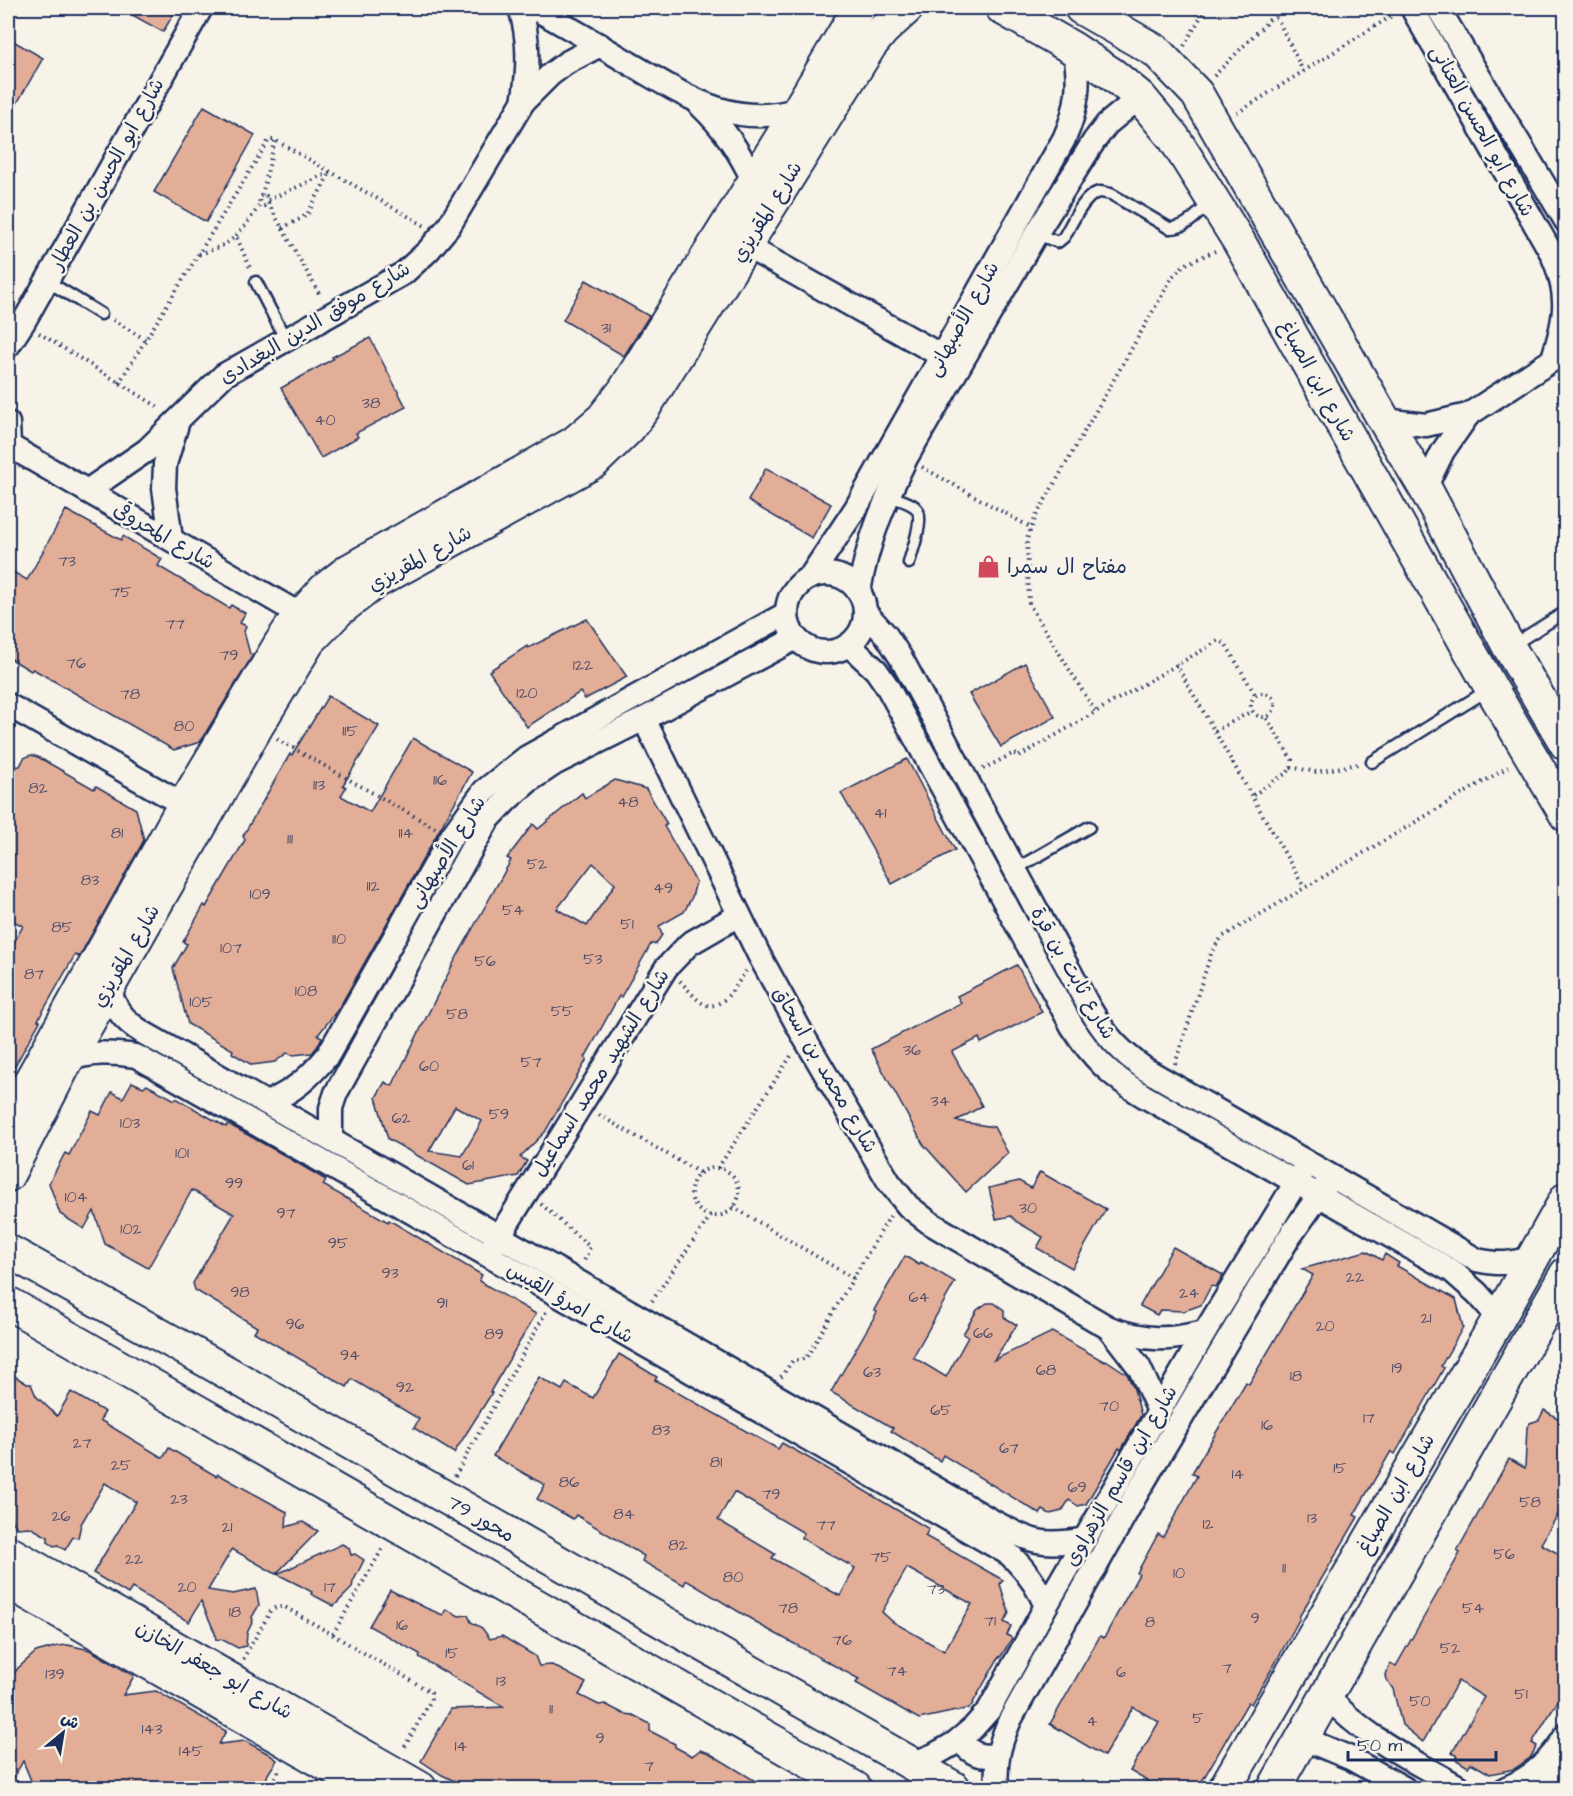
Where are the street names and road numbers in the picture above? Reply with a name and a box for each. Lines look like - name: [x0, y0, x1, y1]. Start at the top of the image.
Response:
- street label: شارع ابو الحسن العنانى: [1423, 40, 1541, 222]
- street label: شارع ابو الحسن بن العطار: [42, 73, 171, 277]
- street label: شارع المقريزي: [725, 156, 809, 268]
- street label: شارع موفق الدين البغدادى: [214, 255, 416, 391]
- street label: شارع الأصبهانى: [920, 256, 1006, 382]
- street label: شارع ابن الصباغ: [1272, 315, 1362, 447]
- street label: شارع المحروقى: [108, 496, 220, 576]
- street label: شارع المقريزي: [363, 519, 477, 599]
- street label: شارع الأصبهانى: [401, 790, 493, 914]
- street label: شارع المقريزي: [85, 899, 167, 1013]
- street label: شارع ثابت بن قرة: [1024, 901, 1122, 1045]
- street label: شارع الشهيد محمد اسماعيل: [526, 964, 676, 1182]
- street label: شارع محمد بن اسحاق: [766, 982, 884, 1158]
- street label: شارع امرؤ القيس: [502, 1255, 638, 1351]
- street label: شارع ابن قاسم الزهراوى: [1058, 1380, 1184, 1572]
- street label: شارع ابن الصباغ: [1350, 1429, 1442, 1559]
- street label: محور 79: [442, 1489, 520, 1549]
- street label: شارع ابو جعفر الخازن: [130, 1614, 298, 1726]

